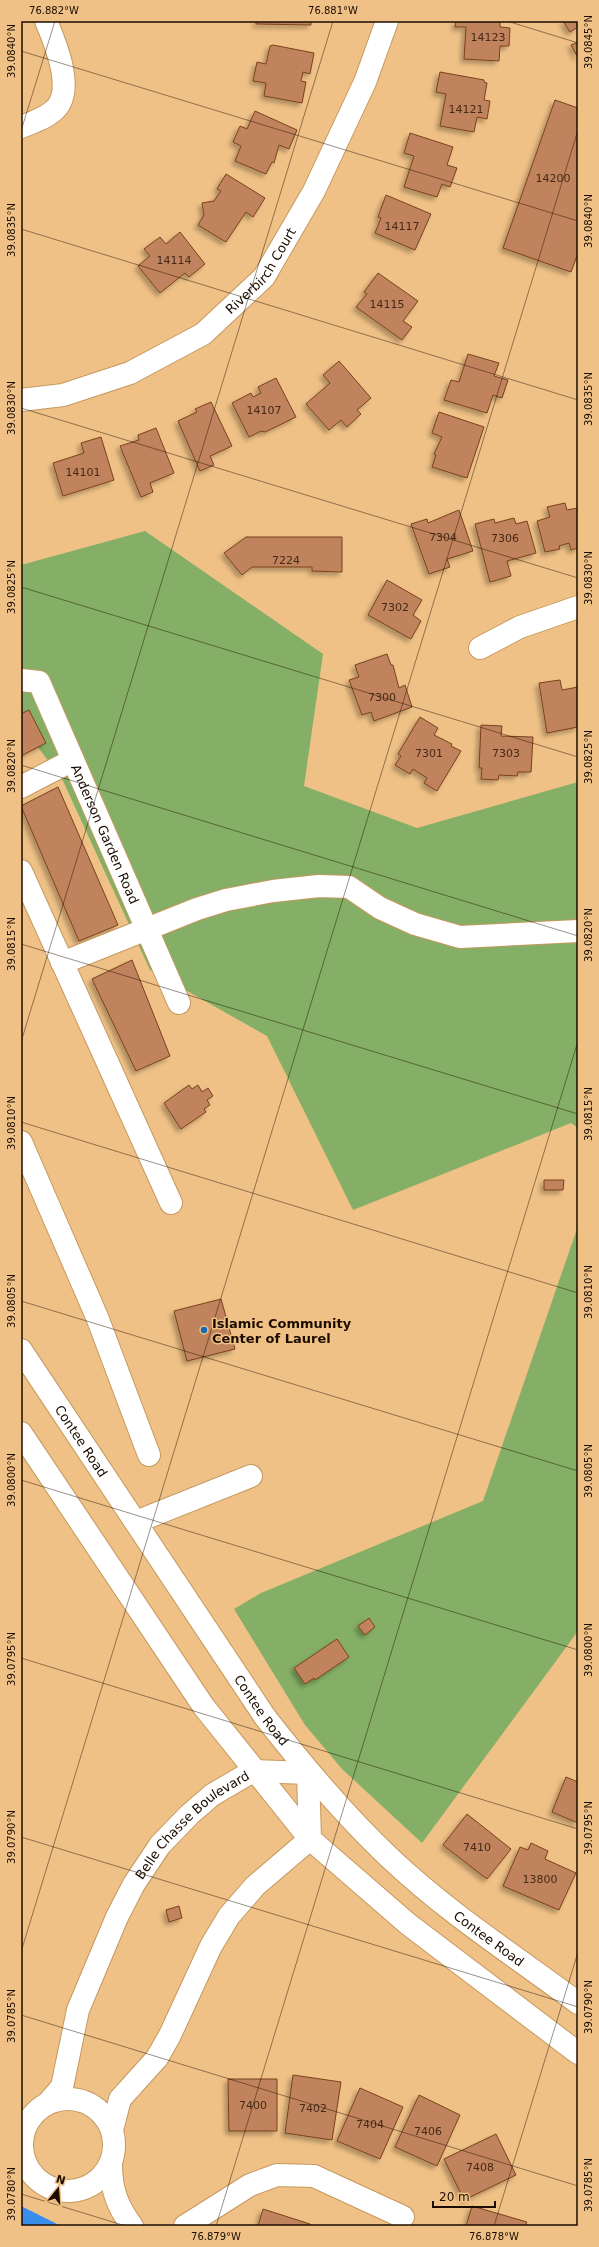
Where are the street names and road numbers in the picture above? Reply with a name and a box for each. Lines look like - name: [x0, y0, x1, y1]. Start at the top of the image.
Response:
- street label: Riverbirch Court: [222, 225, 299, 317]
- street label: Anderson Garden Road: [68, 762, 142, 906]
- street label: Contee Road: [52, 1402, 111, 1480]
- street label: Contee Road: [231, 1672, 292, 1748]
- street label: Belle Chasse Boulevard: [132, 1768, 252, 1882]
- street label: Contee Road: [451, 1908, 527, 1969]

